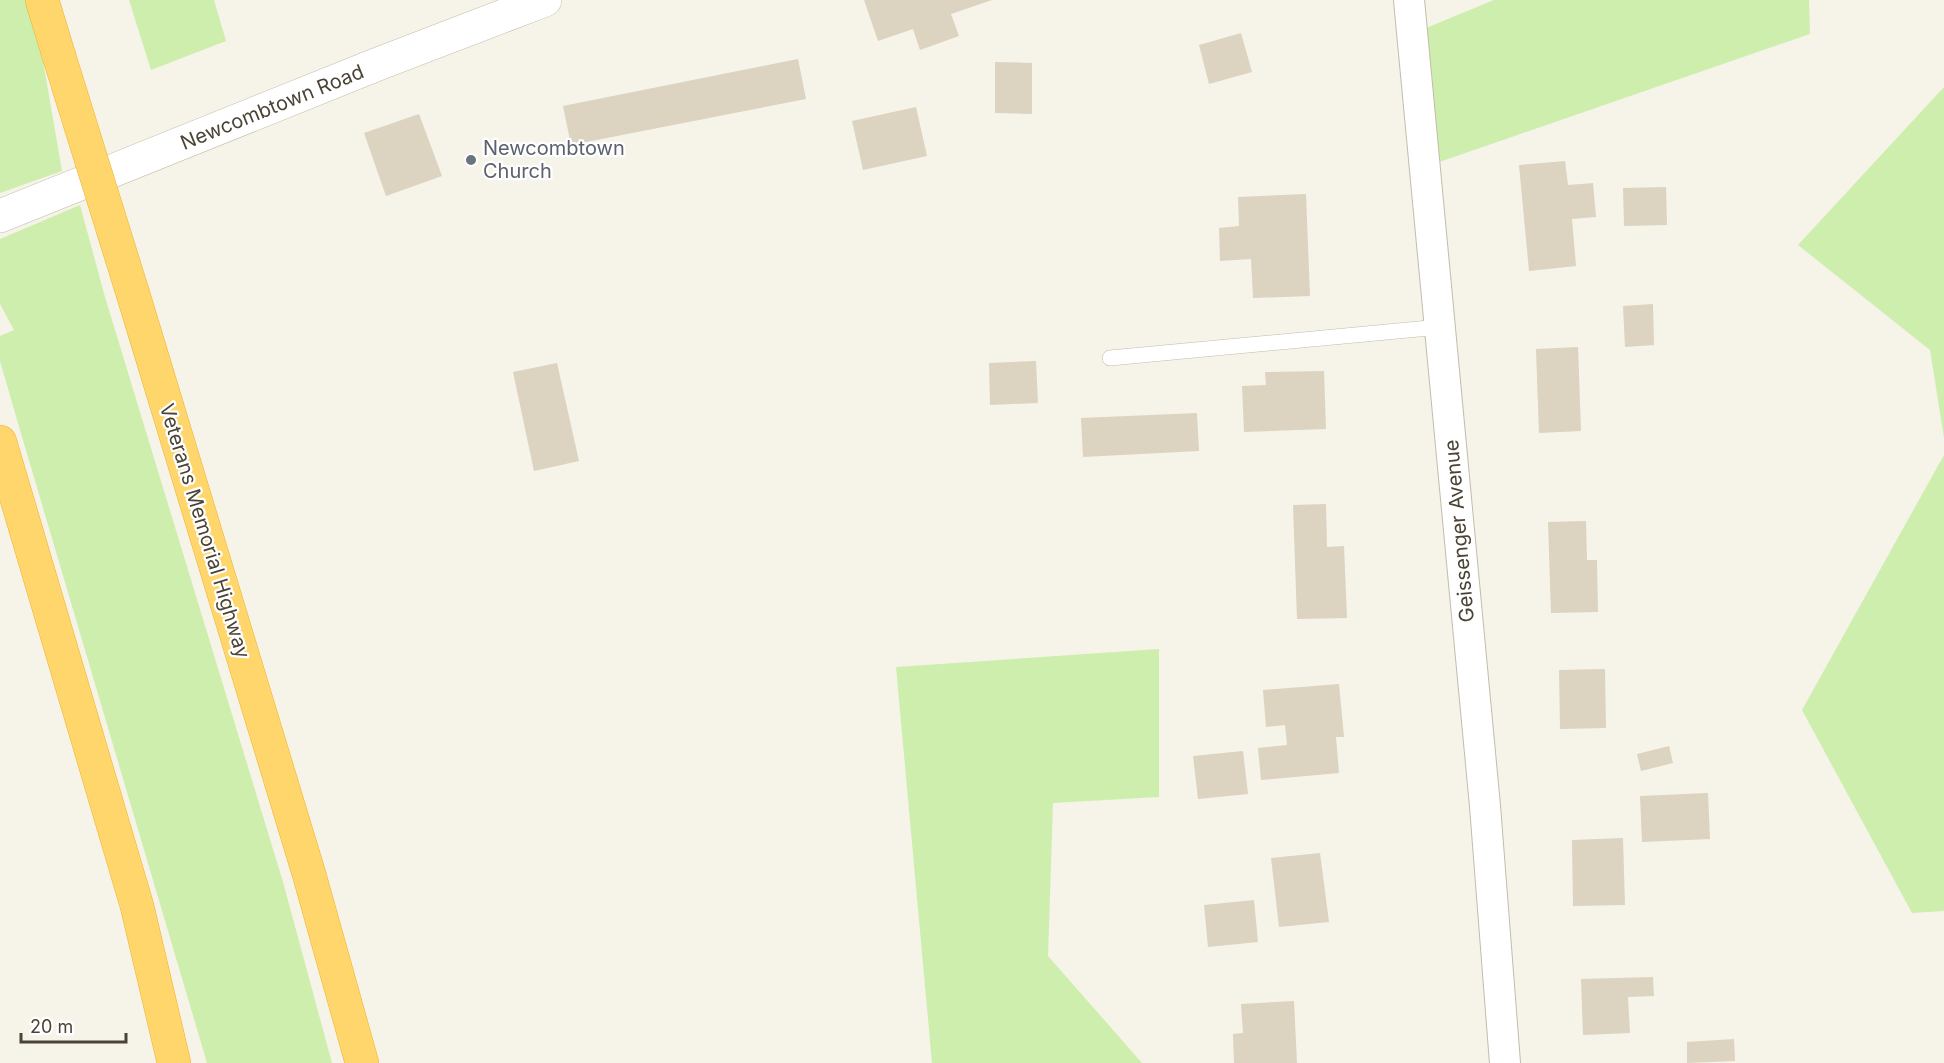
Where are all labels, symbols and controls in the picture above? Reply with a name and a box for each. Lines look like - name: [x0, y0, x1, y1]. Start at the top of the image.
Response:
- street label: Newcombtown Road: [177, 59, 367, 155]
- place label: Newcombtown Church: [483, 136, 625, 183]
- marker: Newcombtown Church: [464, 153, 478, 167]
- street label: Veterans Memorial Highway: [155, 401, 255, 661]
- street label: Geissenger Avenue: [1439, 439, 1479, 623]
- scale bar: [21, 1006, 126, 1044]
- text: 20 m: [30, 1016, 73, 1037]

